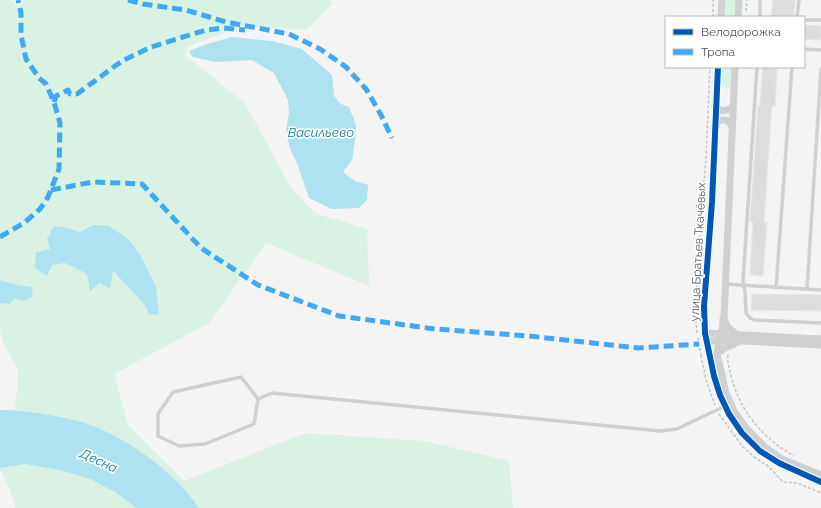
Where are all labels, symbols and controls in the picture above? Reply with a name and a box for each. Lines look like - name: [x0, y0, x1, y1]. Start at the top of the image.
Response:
- legend: [665, 16, 805, 68]
- text: Велодорожка: [701, 25, 781, 39]
- text: Тропа: [701, 45, 735, 59]
- water label: Васильево: [288, 125, 354, 140]
- street label: улица Братьев Ткачёвых: [687, 182, 709, 322]
- water label: Десна: [77, 445, 120, 476]

